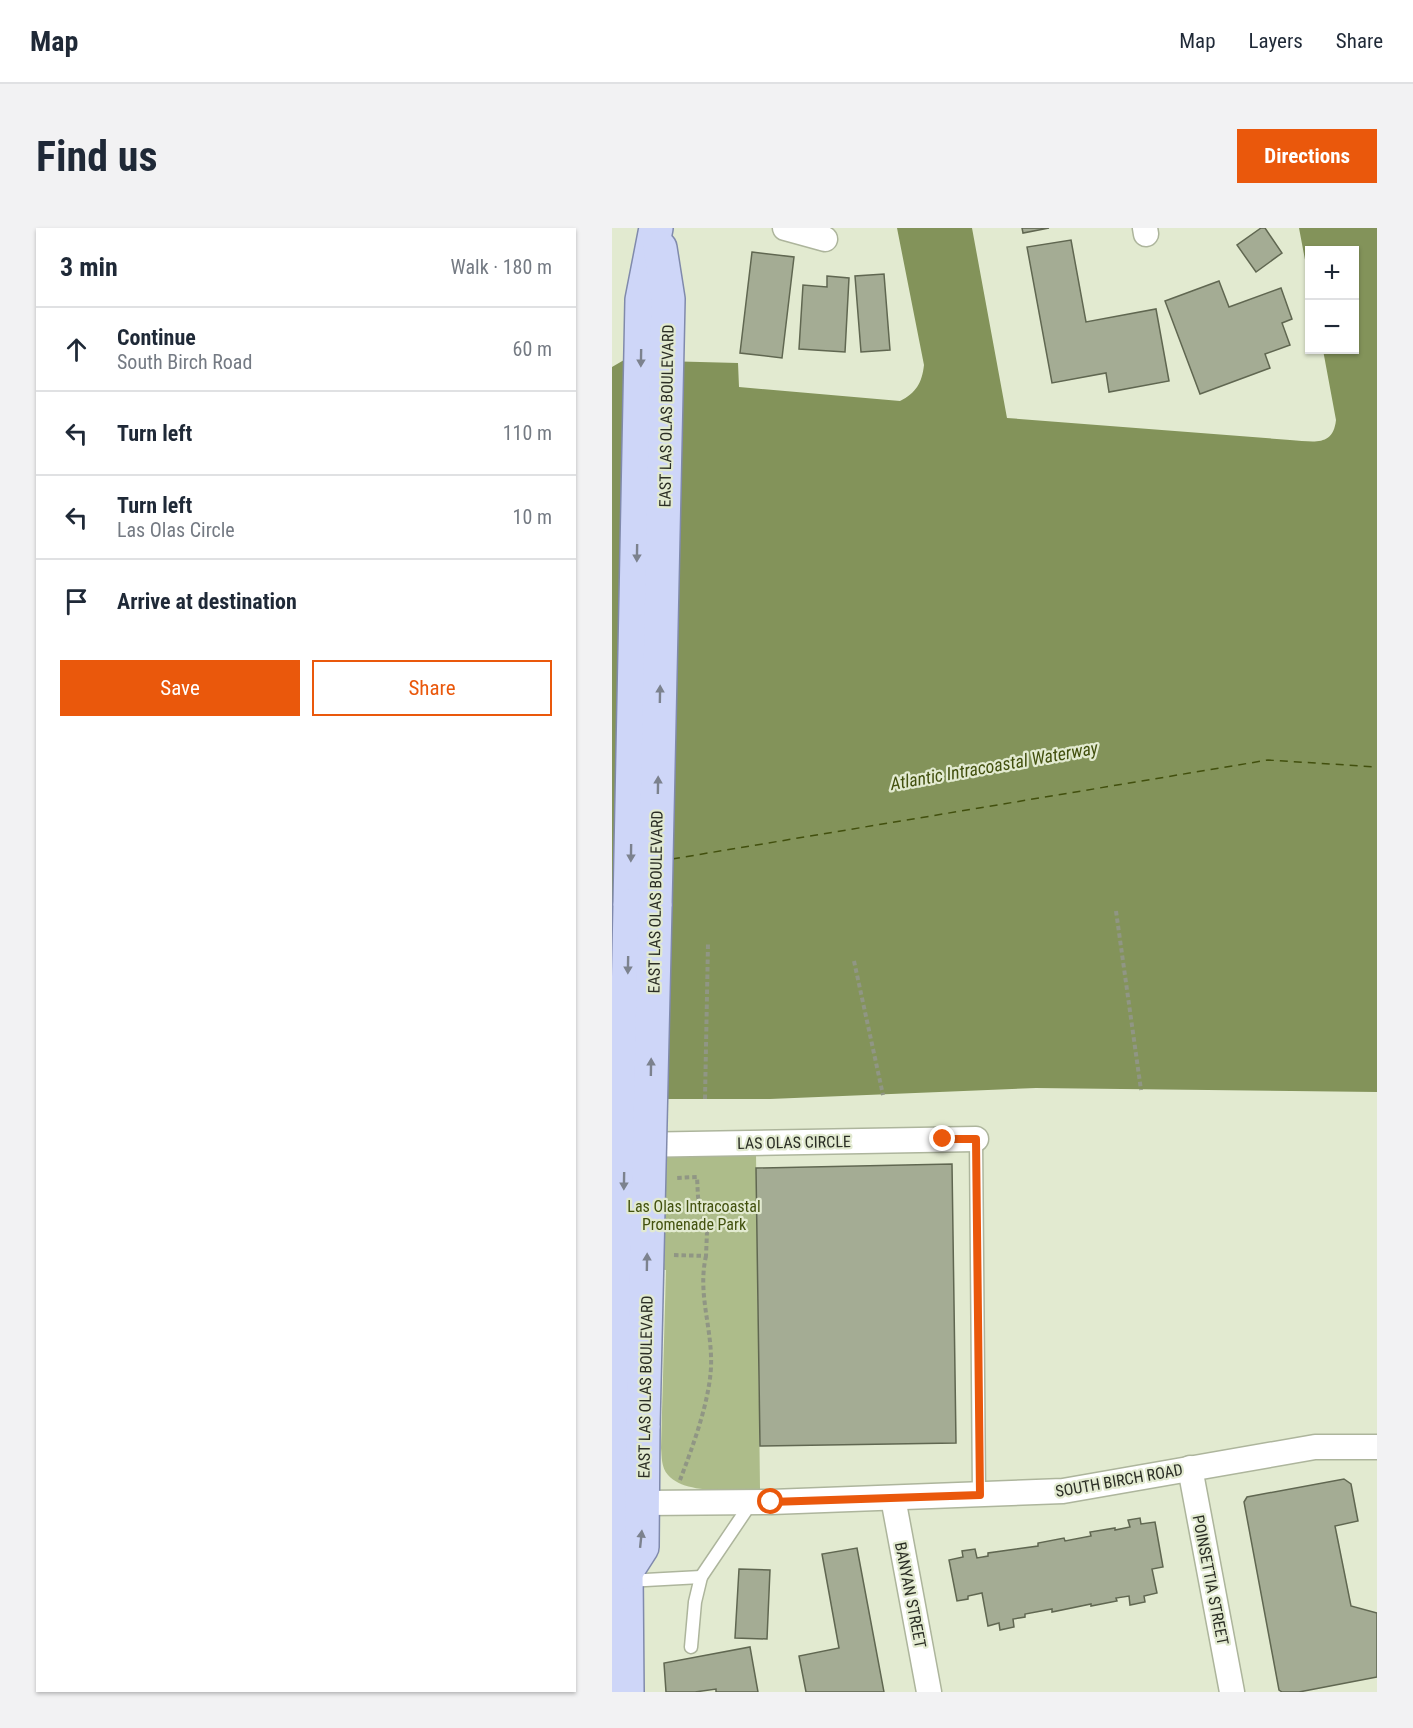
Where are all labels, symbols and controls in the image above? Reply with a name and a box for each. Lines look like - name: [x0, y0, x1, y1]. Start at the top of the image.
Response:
- text: Map: [30, 25, 78, 58]
- text: Map: [1179, 29, 1216, 53]
- text: Layers: [1249, 29, 1303, 53]
- text: Share: [1336, 29, 1383, 53]
- button: Directions: [1237, 129, 1377, 183]
- text: Find us: [36, 132, 157, 181]
- map controls: [1305, 246, 1359, 354]
- button: +: [1305, 246, 1359, 300]
- text: 3 min: [60, 252, 118, 282]
- text: Walk · 180 m: [451, 255, 552, 279]
- button: −: [1305, 300, 1359, 354]
- street label: EAST LAS OLAS BOULEVARD: [655, 324, 678, 508]
- text: Continue: [117, 325, 196, 350]
- icon: ahead: [60, 333, 93, 366]
- text: 60 m: [513, 337, 552, 361]
- one-way arrow: [636, 349, 646, 368]
- text: South Birch Road: [117, 350, 252, 374]
- icon: left: [60, 417, 93, 450]
- text: Turn left: [117, 421, 192, 446]
- text: 110 m: [503, 421, 552, 445]
- text: Turn left: [117, 493, 192, 518]
- icon: left: [60, 501, 93, 534]
- text: 10 m: [513, 505, 552, 529]
- text: Las Olas Circle: [117, 518, 235, 542]
- one-way arrow: [632, 544, 642, 563]
- icon: arrive: [60, 585, 93, 618]
- text: Arrive at destination: [117, 589, 297, 614]
- button: Save: [60, 660, 300, 716]
- button: Share: [312, 660, 552, 716]
- one-way arrow: [655, 685, 665, 704]
- water label: Atlantic Intracoastal Waterway: [887, 737, 1100, 794]
- one-way arrow: [653, 775, 663, 794]
- street label: EAST LAS OLAS BOULEVARD: [644, 810, 667, 994]
- one-way arrow: [626, 843, 635, 862]
- one-way arrow: [624, 955, 633, 974]
- one-way arrow: [647, 1058, 656, 1077]
- route end: [929, 1125, 955, 1151]
- street label: LAS OLAS CIRCLE: [737, 1132, 851, 1153]
- one-way arrow: [619, 1171, 629, 1190]
- park label: Las Olas Intracoastal Promenade Park: [627, 1197, 761, 1234]
- one-way arrow: [642, 1252, 652, 1271]
- street label: EAST LAS OLAS BOULEVARD: [634, 1295, 657, 1479]
- street label: SOUTH BIRCH ROAD: [1054, 1460, 1184, 1501]
- route start: [757, 1488, 783, 1514]
- street label: POINSETTIA STREET: [1189, 1513, 1232, 1647]
- one-way arrow: [636, 1529, 646, 1548]
- street label: BANYAN STREET: [891, 1540, 930, 1650]

